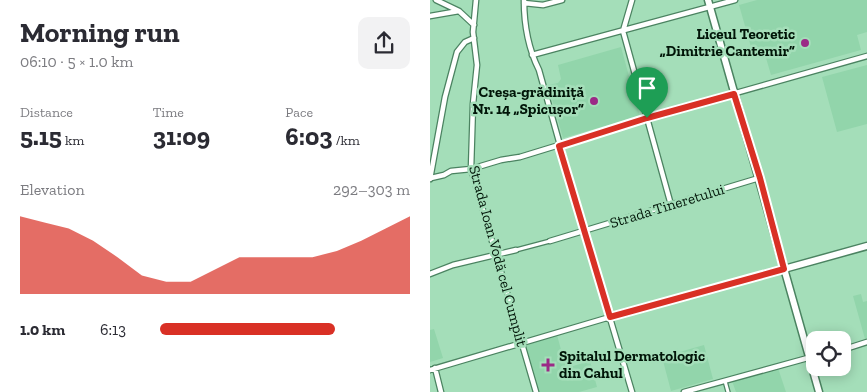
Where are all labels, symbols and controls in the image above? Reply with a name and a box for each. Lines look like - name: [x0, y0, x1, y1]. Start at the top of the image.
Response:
- text: Morning run: [20, 16, 180, 49]
- button: share: [358, 17, 410, 69]
- place label: Liceul Teoretic „Dimitrie Cantemir”: [660, 25, 795, 60]
- marker: Liceul Teoretic „Dimitrie Cantemir”: [799, 37, 811, 49]
- text: 06:10 · 5 × 1.0 km: [20, 52, 133, 71]
- pin: [626, 67, 668, 118]
- icon: arrive: [633, 74, 661, 102]
- place label: Creșa-grădiniță Nr. 14 „Spicușor”: [473, 83, 584, 118]
- marker: Creșa-grădiniță Nr. 14 „Spicușor”: [588, 95, 600, 107]
- text: Distance: [20, 104, 73, 121]
- text: Time: [153, 104, 184, 121]
- text: Pace: [285, 104, 313, 121]
- text: 5.15: [20, 121, 62, 151]
- text: 31:09: [153, 121, 210, 151]
- text: 6:03: [285, 121, 333, 151]
- text: km: [62, 132, 84, 149]
- text: /km: [333, 132, 360, 149]
- street label: Strada Ioan Vodă cel Cumplit: [465, 164, 531, 349]
- text: Elevation: [20, 180, 85, 199]
- text: 292–303 m: [333, 180, 410, 199]
- street label: Strada Tineretului: [608, 180, 726, 232]
- text: 1.0 km: [20, 320, 65, 339]
- text: 6:13: [100, 320, 126, 339]
- map controls: [806, 331, 851, 376]
- button: locate: [806, 331, 851, 376]
- place label: Spitalul Dermatologic din Cahul: [559, 347, 705, 382]
- marker: Spitalul Dermatologic din Cahul: [541, 358, 555, 372]

